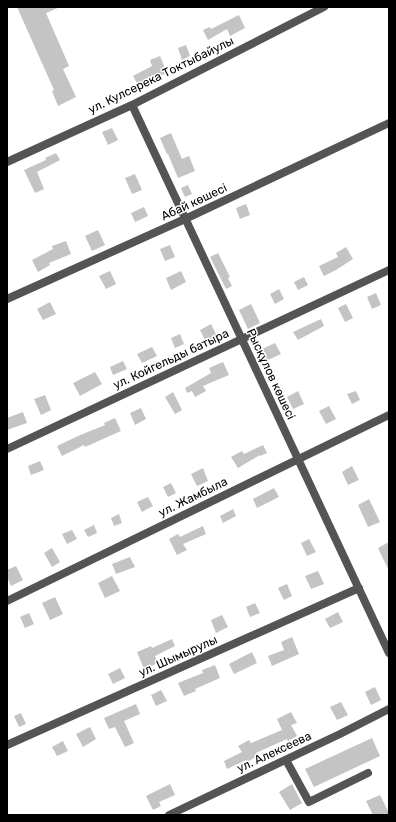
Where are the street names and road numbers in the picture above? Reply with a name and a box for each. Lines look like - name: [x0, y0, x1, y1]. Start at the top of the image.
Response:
- street label: ул. Кулсерека Токтыбайулы: [86, 34, 236, 116]
- street label: Абай көшесі: [159, 181, 229, 223]
- street label: ул. Койгельды батыра: [111, 326, 231, 392]
- street label: Рысқұлов көшесі: [244, 326, 298, 422]
- street label: ул. Жамбыла: [156, 474, 230, 520]
- street label: ул. Шымырулы: [137, 632, 219, 680]
- street label: ул. Алексеева: [235, 729, 313, 775]

